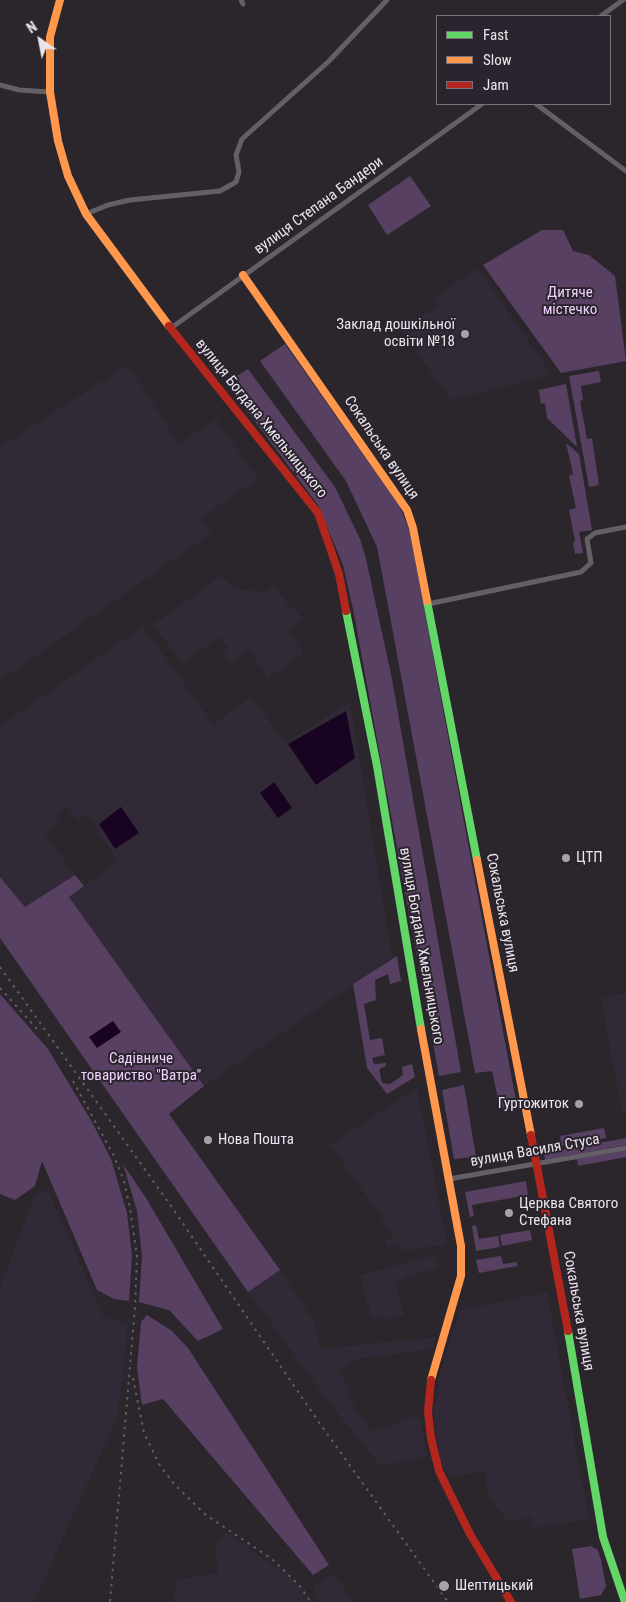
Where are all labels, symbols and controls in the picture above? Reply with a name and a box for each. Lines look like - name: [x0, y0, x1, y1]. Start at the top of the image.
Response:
- north arrow: [15, 15, 65, 65]
- legend: [436, 15, 611, 105]
- text: N: [24, 18, 40, 36]
- text: Fast: [483, 26, 508, 44]
- text: Slow: [483, 51, 512, 69]
- text: Jam: [483, 76, 509, 94]
- street label: вулиця Степана Бандери: [251, 153, 387, 259]
- park label: Дитяче містечко: [543, 284, 597, 319]
- place label: Заклад дошкільної освіти №18: [336, 316, 455, 351]
- marker: Заклад дошкільної освіти №18: [459, 328, 471, 340]
- street label: вулиця Богдана Хмельницького: [191, 336, 331, 502]
- street label: Сокальська вулиця: [340, 393, 422, 503]
- street label: вулиця Богдана Хмельницького: [395, 846, 447, 1046]
- place label: ЦТП: [576, 849, 602, 867]
- street label: Сокальська вулиця: [482, 852, 522, 974]
- marker: ЦТП: [560, 852, 572, 864]
- park label: Садівниче товариство "Ватра": [81, 1050, 201, 1085]
- place label: Гуртожиток: [498, 1095, 569, 1113]
- marker: Гуртожиток: [573, 1098, 585, 1110]
- place label: Нова Пошта: [218, 1131, 294, 1149]
- street label: вулиця Василя Стуса: [469, 1131, 601, 1171]
- marker: Нова Пошта: [202, 1134, 214, 1146]
- place label: Церква Святого Стефана: [519, 1195, 618, 1230]
- marker: Церква Святого Стефана: [503, 1207, 515, 1219]
- street label: Сокальська вулиця: [559, 1250, 597, 1372]
- place label: Шептицький: [455, 1577, 533, 1595]
- marker: Шептицький: [437, 1579, 451, 1593]

